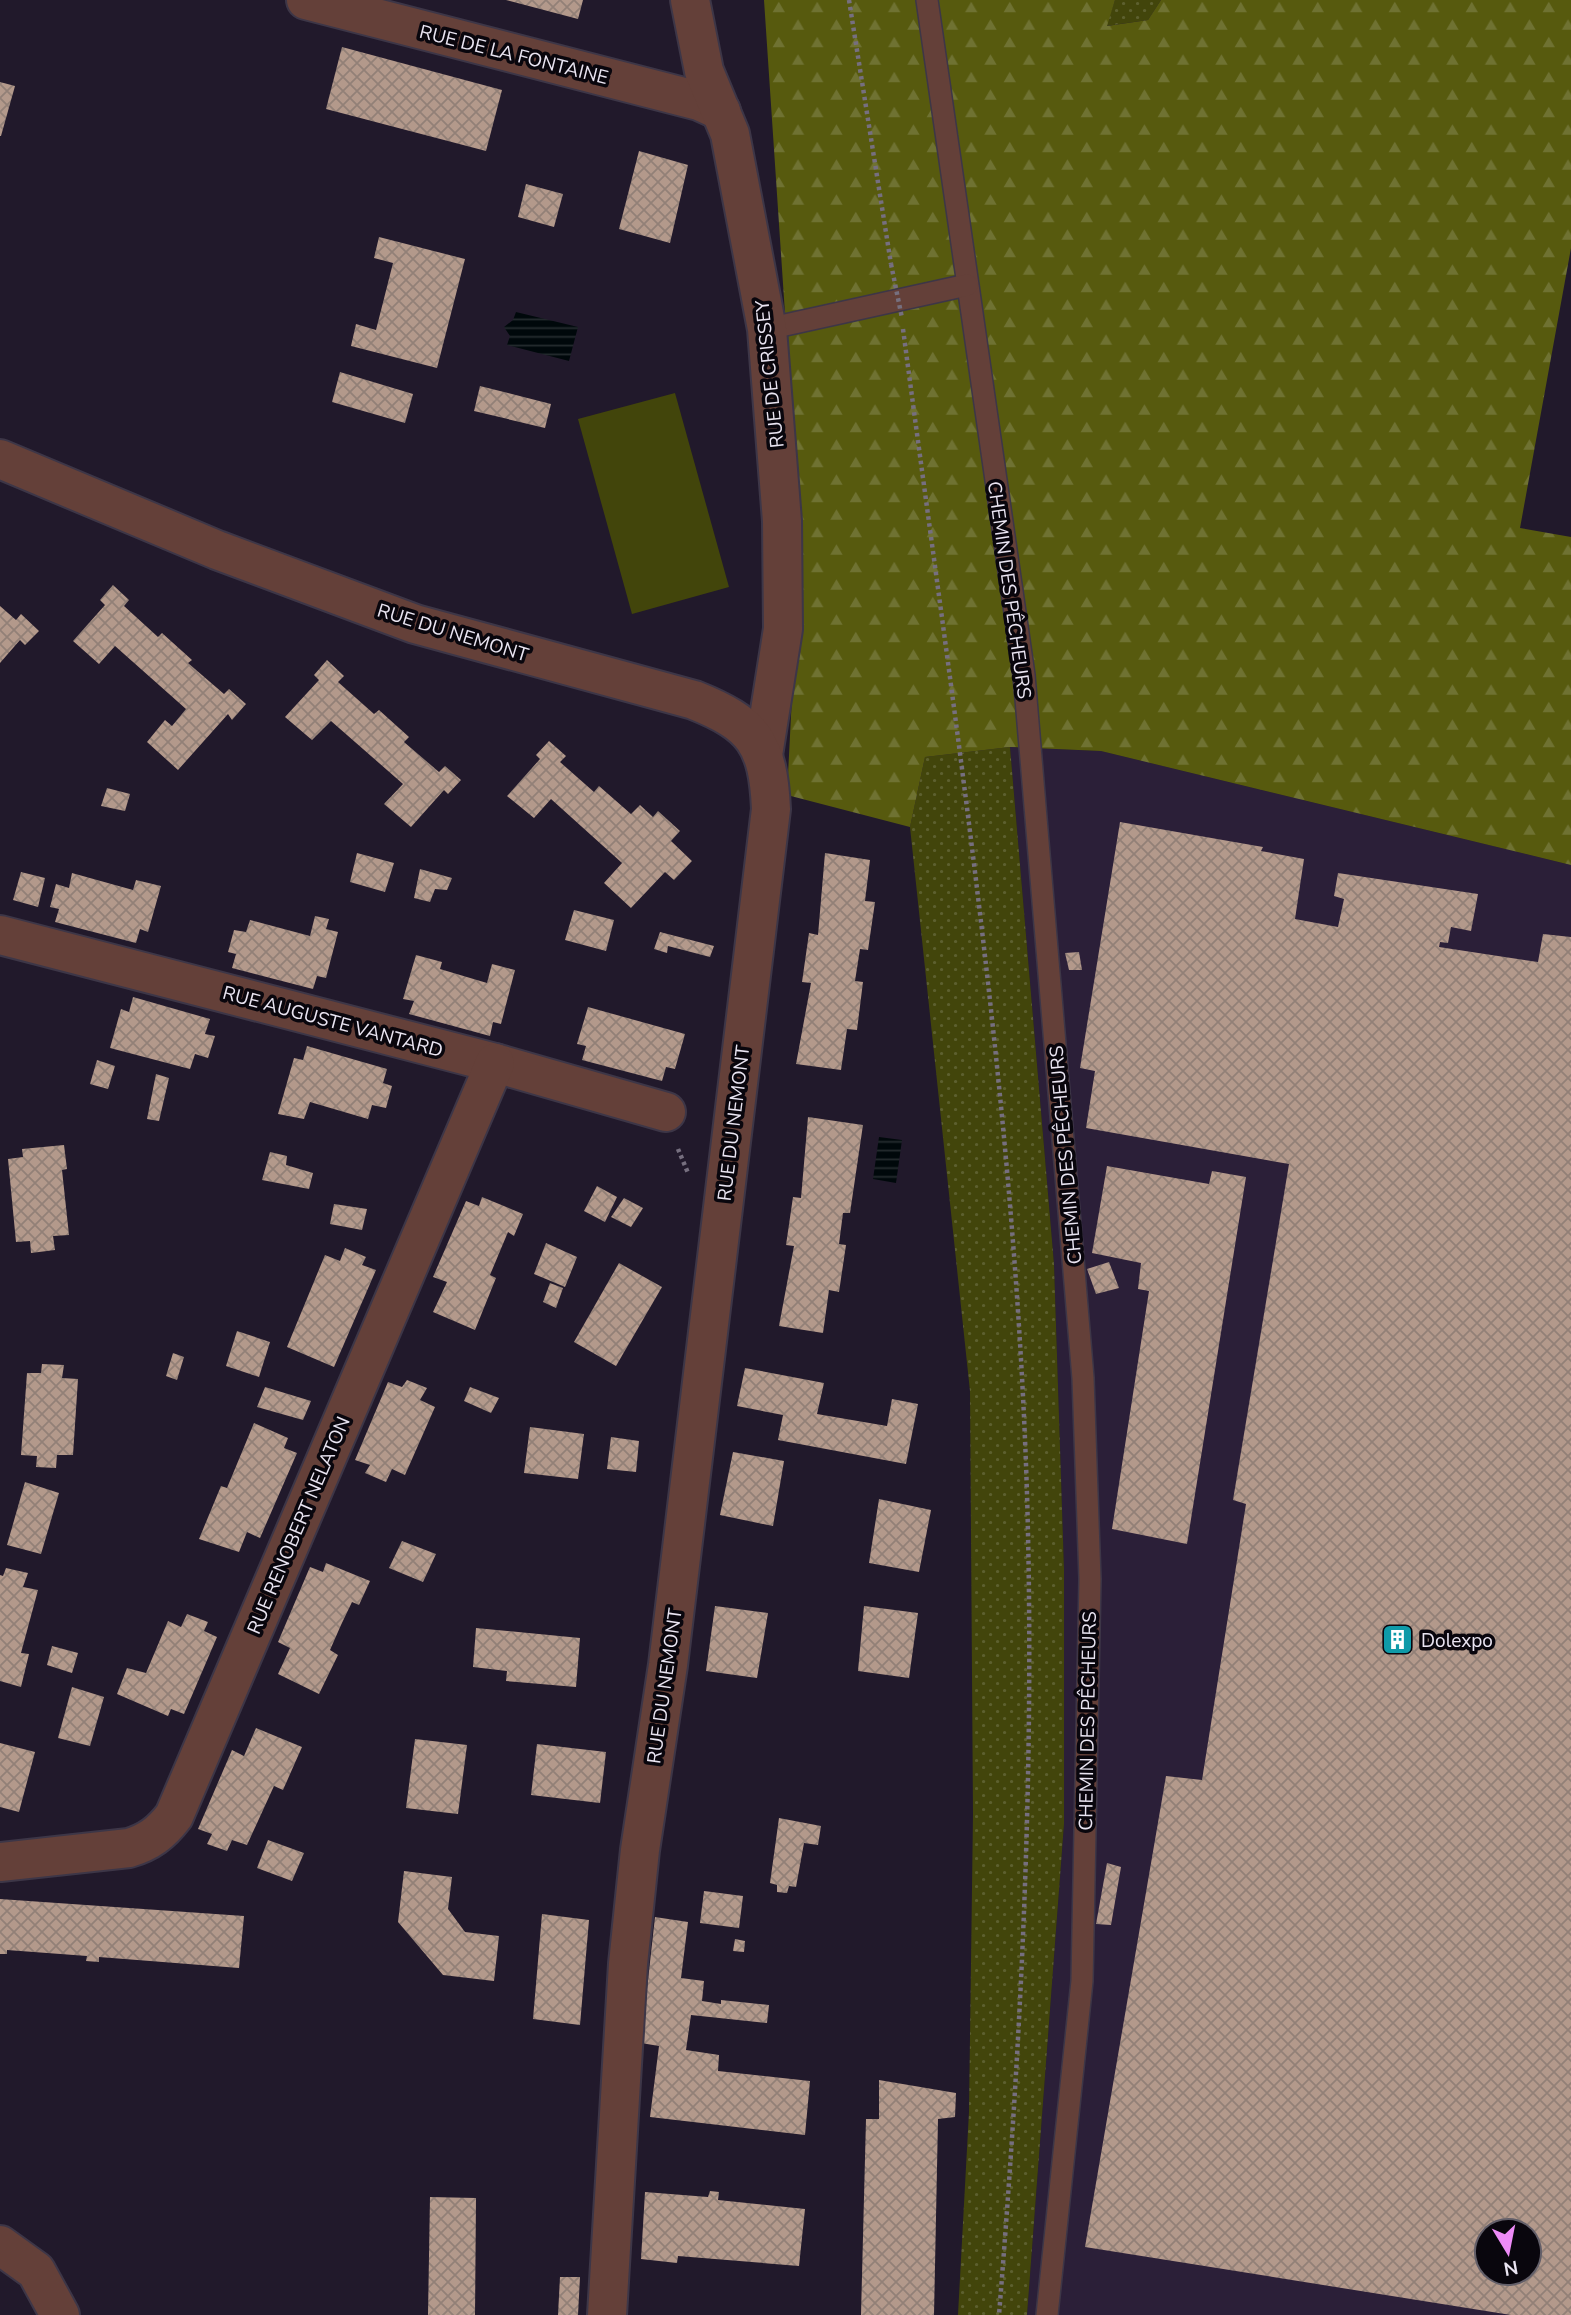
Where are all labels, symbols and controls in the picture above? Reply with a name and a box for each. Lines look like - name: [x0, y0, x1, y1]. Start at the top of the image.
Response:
- street label: RUE DE LA FONTAINE: [417, 19, 611, 91]
- street label: RUE DE CRISSEY: [749, 298, 791, 449]
- street label: CHEMIN DES PÊCHEURS: [981, 480, 1037, 701]
- street label: RUE DU NEMONT: [374, 598, 532, 668]
- street label: RUE AUGUSTE VANTARD: [220, 980, 446, 1064]
- street label: RUE DU NEMONT: [712, 1043, 757, 1203]
- street label: CHEMIN DES PÊCHEURS: [1043, 1044, 1089, 1265]
- street label: RUE RENOBERT NELATON: [241, 1413, 357, 1638]
- street label: RUE DU NEMONT: [641, 1606, 689, 1766]
- street label: CHEMIN DES PÊCHEURS: [1073, 1611, 1103, 1831]
- building icon: Dolexpo: [1381, 1623, 1415, 1657]
- place label: Dolexpo: [1421, 1628, 1493, 1654]
- north arrow: [1473, 2217, 1543, 2287]
- text: N: [1502, 2254, 1520, 2282]

